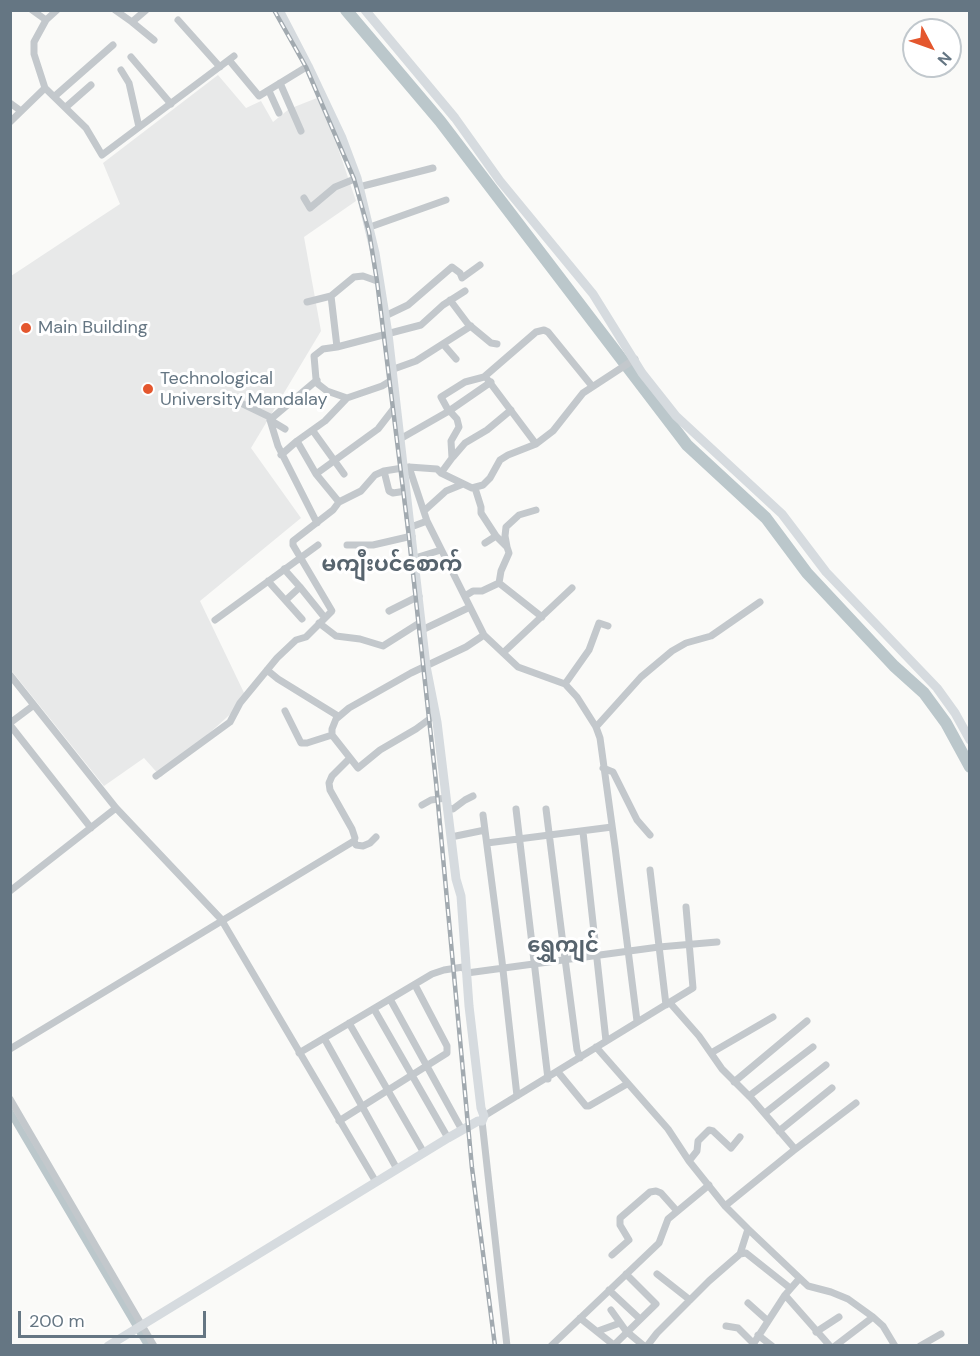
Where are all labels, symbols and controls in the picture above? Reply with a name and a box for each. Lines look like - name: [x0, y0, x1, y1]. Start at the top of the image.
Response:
- north arrow: [902, 18, 962, 78]
- text: N: [933, 48, 956, 70]
- place label: Main Building: [38, 317, 148, 339]
- marker: Main Building: [19, 321, 33, 335]
- place label: Technological University Mandalay: [160, 368, 327, 410]
- marker: Technological University Mandalay: [141, 382, 155, 396]
- district label: မကျီးပင်စောက်: [322, 552, 462, 578]
- district label: ရွှေကျင်: [527, 933, 599, 959]
- scale bar: [21, 1299, 208, 1337]
- text: 200 m: [29, 1309, 85, 1333]

